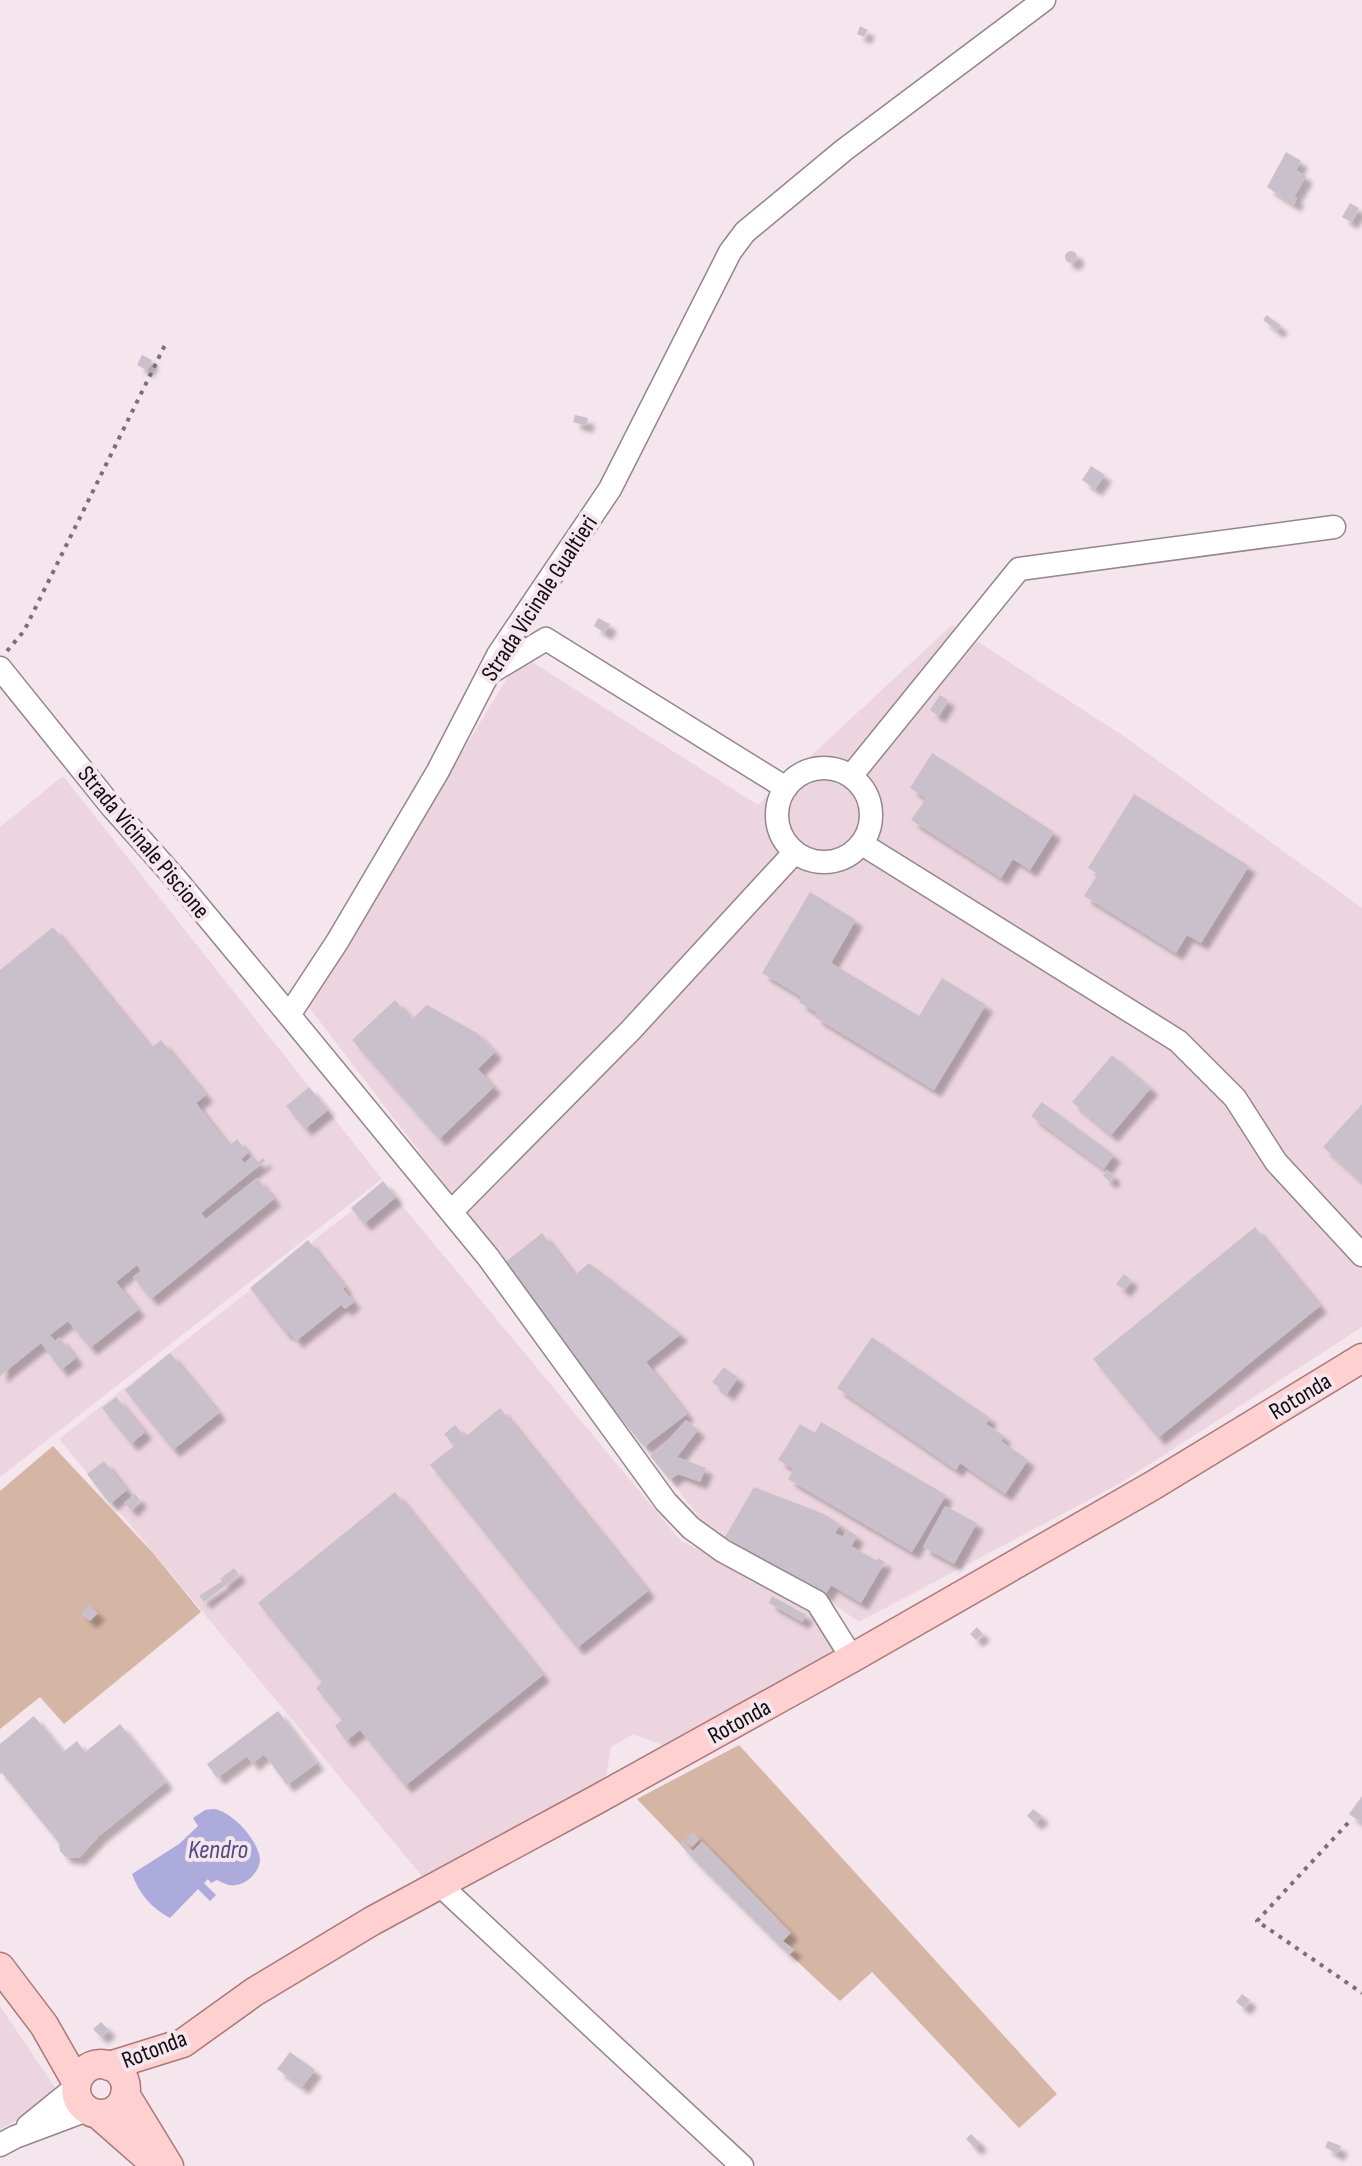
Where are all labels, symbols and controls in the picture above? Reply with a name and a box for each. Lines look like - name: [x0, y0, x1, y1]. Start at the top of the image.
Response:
- street label: Strada Vicinale Gualtieri: [475, 510, 604, 687]
- street label: Strada Vicinale Piscione: [71, 760, 216, 925]
- street label: Rotonda: [1264, 1367, 1337, 1426]
- street label: Rotonda: [703, 1692, 776, 1750]
- water label: Kendro: [188, 1835, 249, 1866]
- street label: Rotonda: [118, 2024, 191, 2075]

